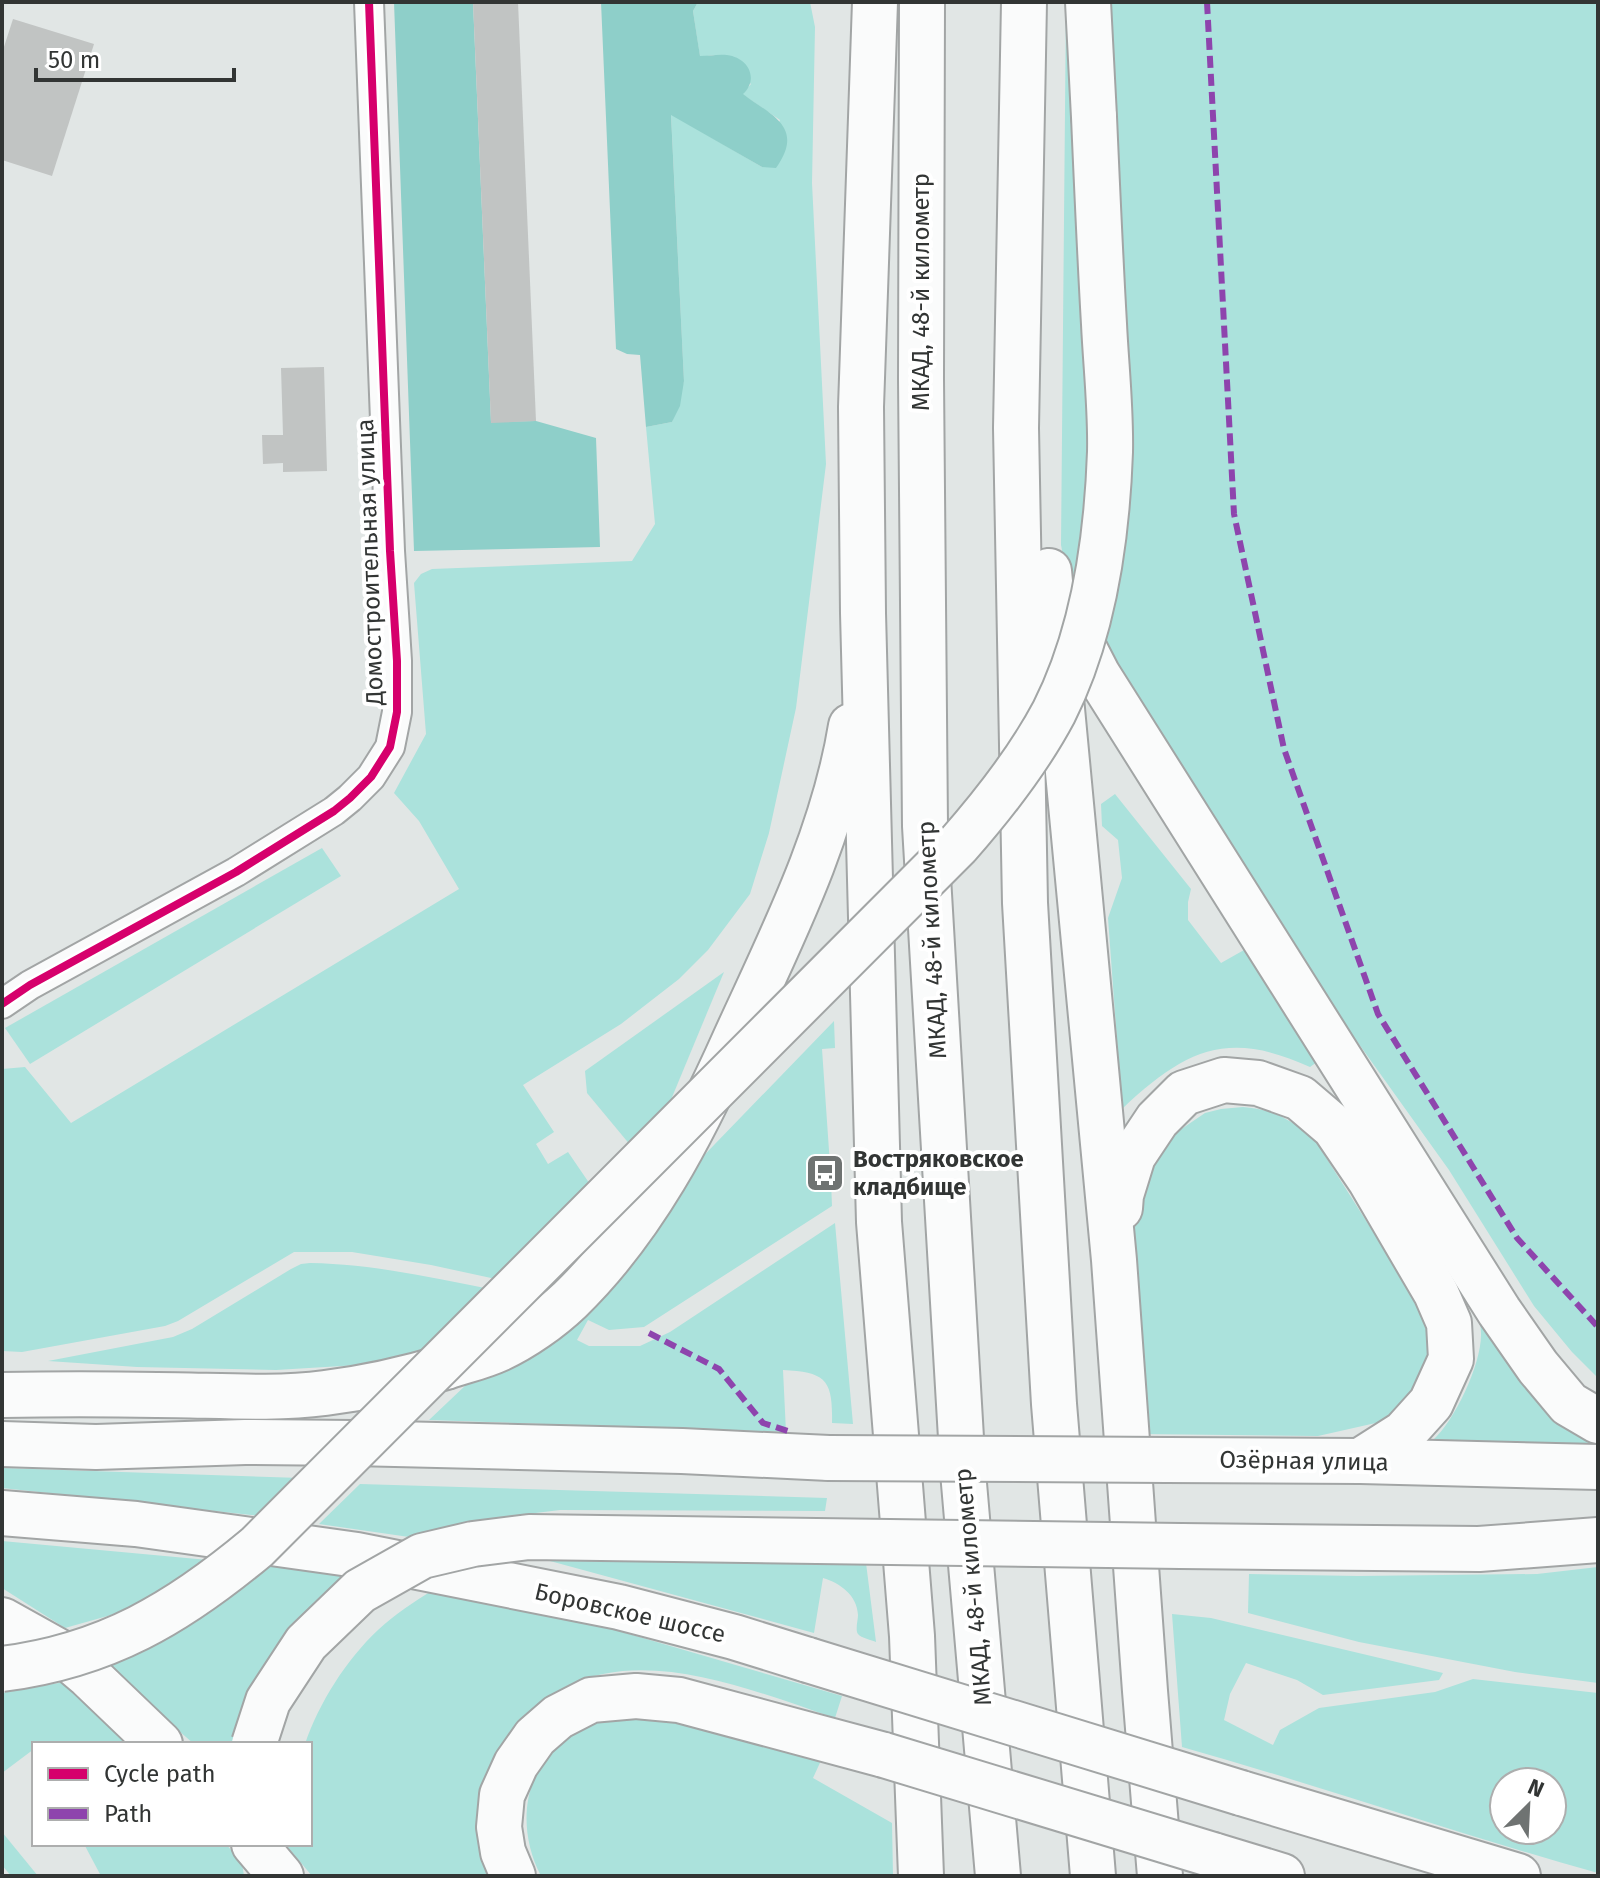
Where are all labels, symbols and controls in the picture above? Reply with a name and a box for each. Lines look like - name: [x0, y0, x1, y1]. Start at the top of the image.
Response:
- scale bar: [36, 32, 234, 82]
- text: 50 m: [48, 46, 100, 74]
- street label: МКАД, 48-й километр: [907, 173, 935, 411]
- street label: Домостроительная улица: [351, 418, 389, 707]
- street label: МКАД, 48-й километр: [912, 820, 952, 1060]
- place label: Востряковское кладбище: [853, 1145, 1024, 1201]
- bus stop icon: Востряковское кладбище: [804, 1152, 846, 1194]
- street label: Озёрная улица: [1219, 1446, 1389, 1476]
- street label: МКАД, 48-й километр: [949, 1467, 997, 1707]
- street label: Боровское шоссе: [532, 1577, 728, 1649]
- legend: [32, 1742, 312, 1846]
- text: Cycle path: [104, 1760, 216, 1788]
- north arrow: [1488, 1766, 1568, 1846]
- text: N: [1524, 1773, 1548, 1803]
- text: Path: [104, 1800, 152, 1828]

